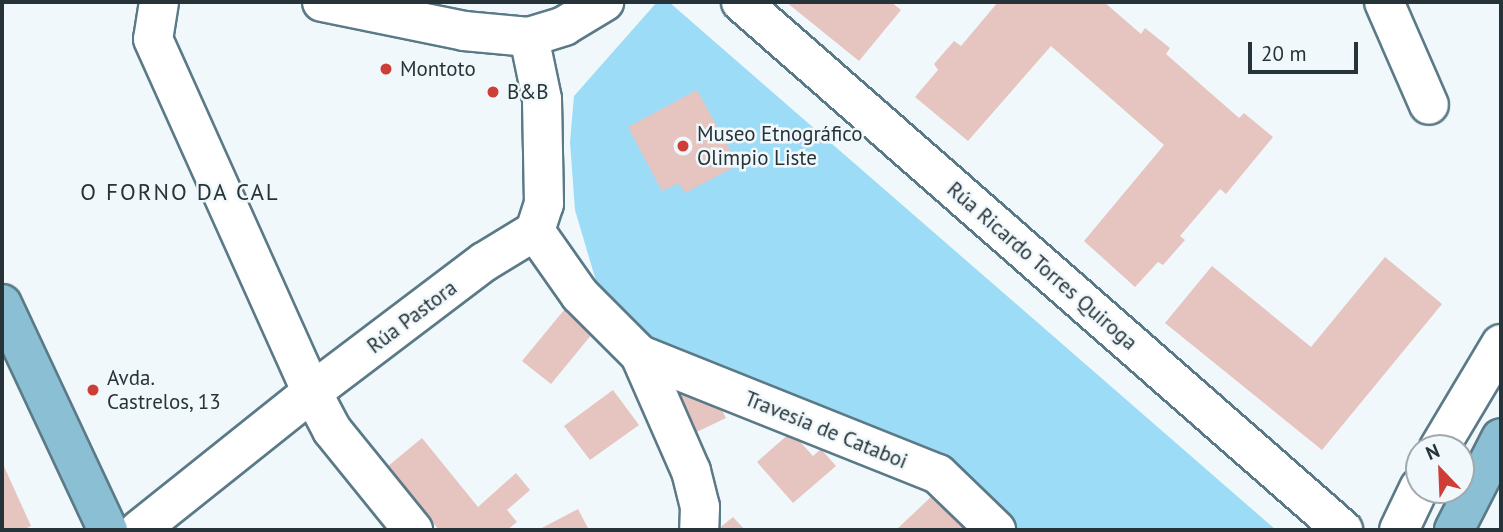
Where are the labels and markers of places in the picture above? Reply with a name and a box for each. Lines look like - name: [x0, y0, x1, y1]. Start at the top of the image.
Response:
- place label: Montoto: [400, 56, 476, 82]
- marker: Montoto: [378, 61, 394, 77]
- place label: B&B: [507, 79, 549, 105]
- marker: B&B: [485, 84, 501, 100]
- place label: Museo Etnográfico Olimpio Liste: [697, 121, 863, 171]
- marker: Museo Etnográfico Olimpio Liste: [675, 138, 691, 154]
- place label: Avda. Castrelos, 13: [107, 365, 222, 415]
- marker: Avda. Castrelos, 13: [85, 382, 101, 398]

